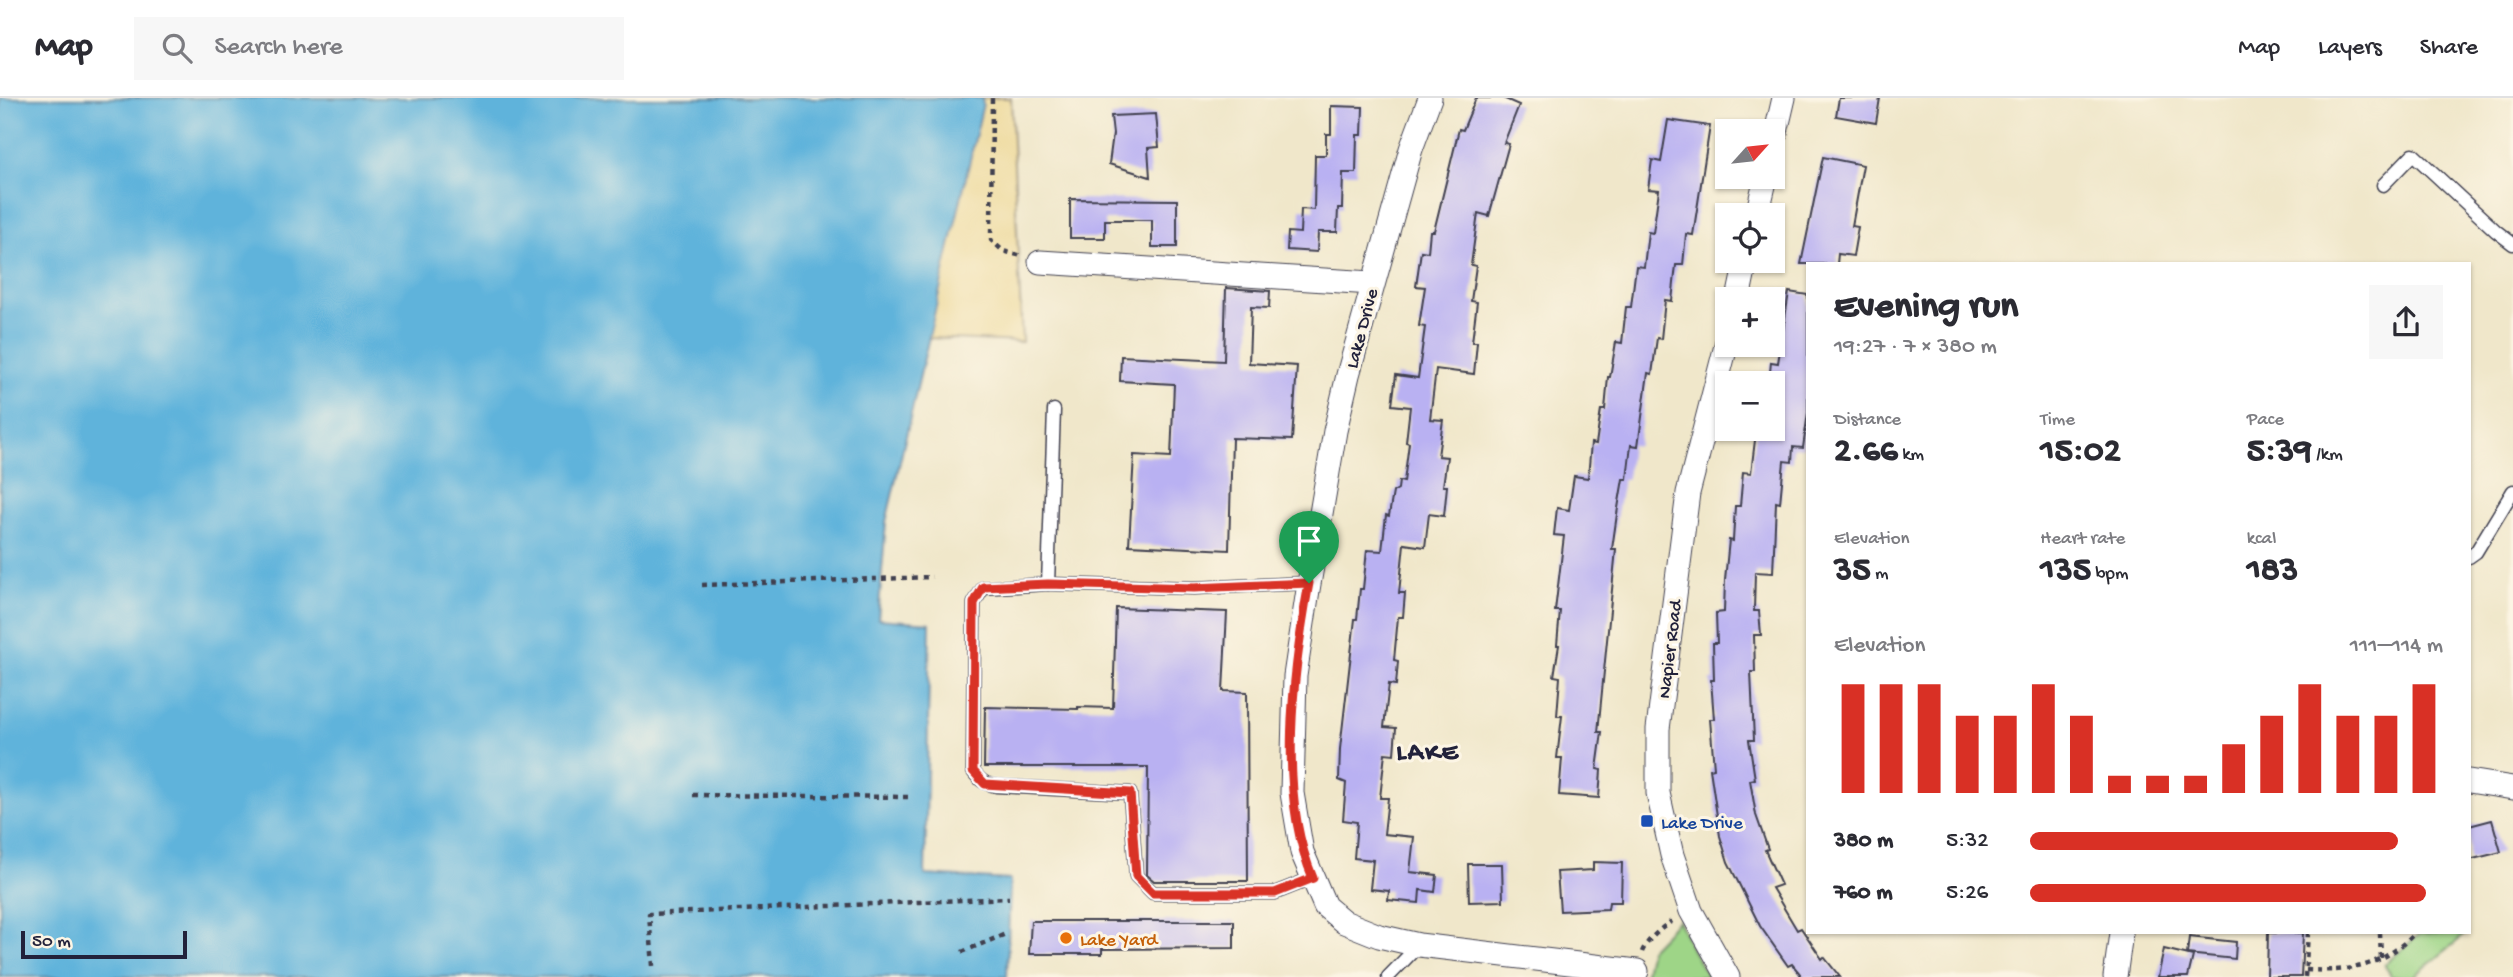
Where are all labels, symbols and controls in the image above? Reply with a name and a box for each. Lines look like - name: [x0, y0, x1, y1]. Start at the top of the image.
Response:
- search box: [134, 17, 624, 80]
- text: Map: [35, 29, 92, 67]
- icon: search: [158, 29, 196, 67]
- text: Search here: [214, 33, 343, 64]
- text: Map: [2238, 34, 2280, 63]
- text: Layers: [2318, 34, 2382, 63]
- text: Share: [2420, 34, 2478, 63]
- north arrow: [1715, 119, 1785, 189]
- map controls: [1715, 119, 1785, 441]
- button: locate: [1715, 203, 1785, 273]
- button: share: [2369, 285, 2443, 359]
- street label: Lake Drive: [1342, 286, 1385, 371]
- text: Evening run: [1834, 286, 2018, 330]
- button: +: [1715, 287, 1785, 357]
- text: 19:27 · 7 × 380 m: [1834, 334, 1997, 361]
- button: −: [1715, 371, 1785, 441]
- text: Distance: [1834, 409, 1901, 432]
- text: Time: [2040, 409, 2075, 432]
- text: Pace: [2247, 409, 2284, 432]
- text: 2.66: [1834, 432, 1898, 473]
- text: 15:02: [2040, 432, 2121, 473]
- text: 5:39: [2247, 432, 2312, 473]
- text: km: [1898, 444, 1924, 467]
- text: /km: [2312, 444, 2343, 467]
- pin: [1279, 511, 1339, 583]
- icon: arrive: [1290, 522, 1328, 560]
- text: Elevation: [1834, 528, 1910, 551]
- text: Heart rate: [2040, 528, 2125, 551]
- text: kcal: [2247, 528, 2276, 551]
- text: 35: [1834, 551, 1871, 592]
- text: 135: [2040, 551, 2091, 592]
- text: 183: [2247, 551, 2298, 592]
- text: m: [1871, 563, 1889, 586]
- text: bpm: [2091, 563, 2128, 586]
- street label: Napier Road: [1654, 597, 1689, 700]
- text: Elevation: [1834, 633, 1925, 660]
- text: 111–114 m: [2350, 633, 2443, 660]
- district label: LAKE: [1396, 739, 1460, 770]
- marker: Lake Drive: [1639, 813, 1655, 829]
- place label: Lake Drive: [1661, 813, 1743, 836]
- text: 380 m: [1834, 828, 1893, 855]
- text: 5:32: [1946, 828, 1989, 855]
- text: 760 m: [1834, 880, 1892, 907]
- text: 5:26: [1946, 880, 1988, 907]
- scale bar: [21, 928, 187, 960]
- marker: Lake Yard: [1058, 930, 1074, 946]
- place label: Lake Yard: [1080, 930, 1159, 953]
- text: 50 m: [32, 931, 71, 954]

